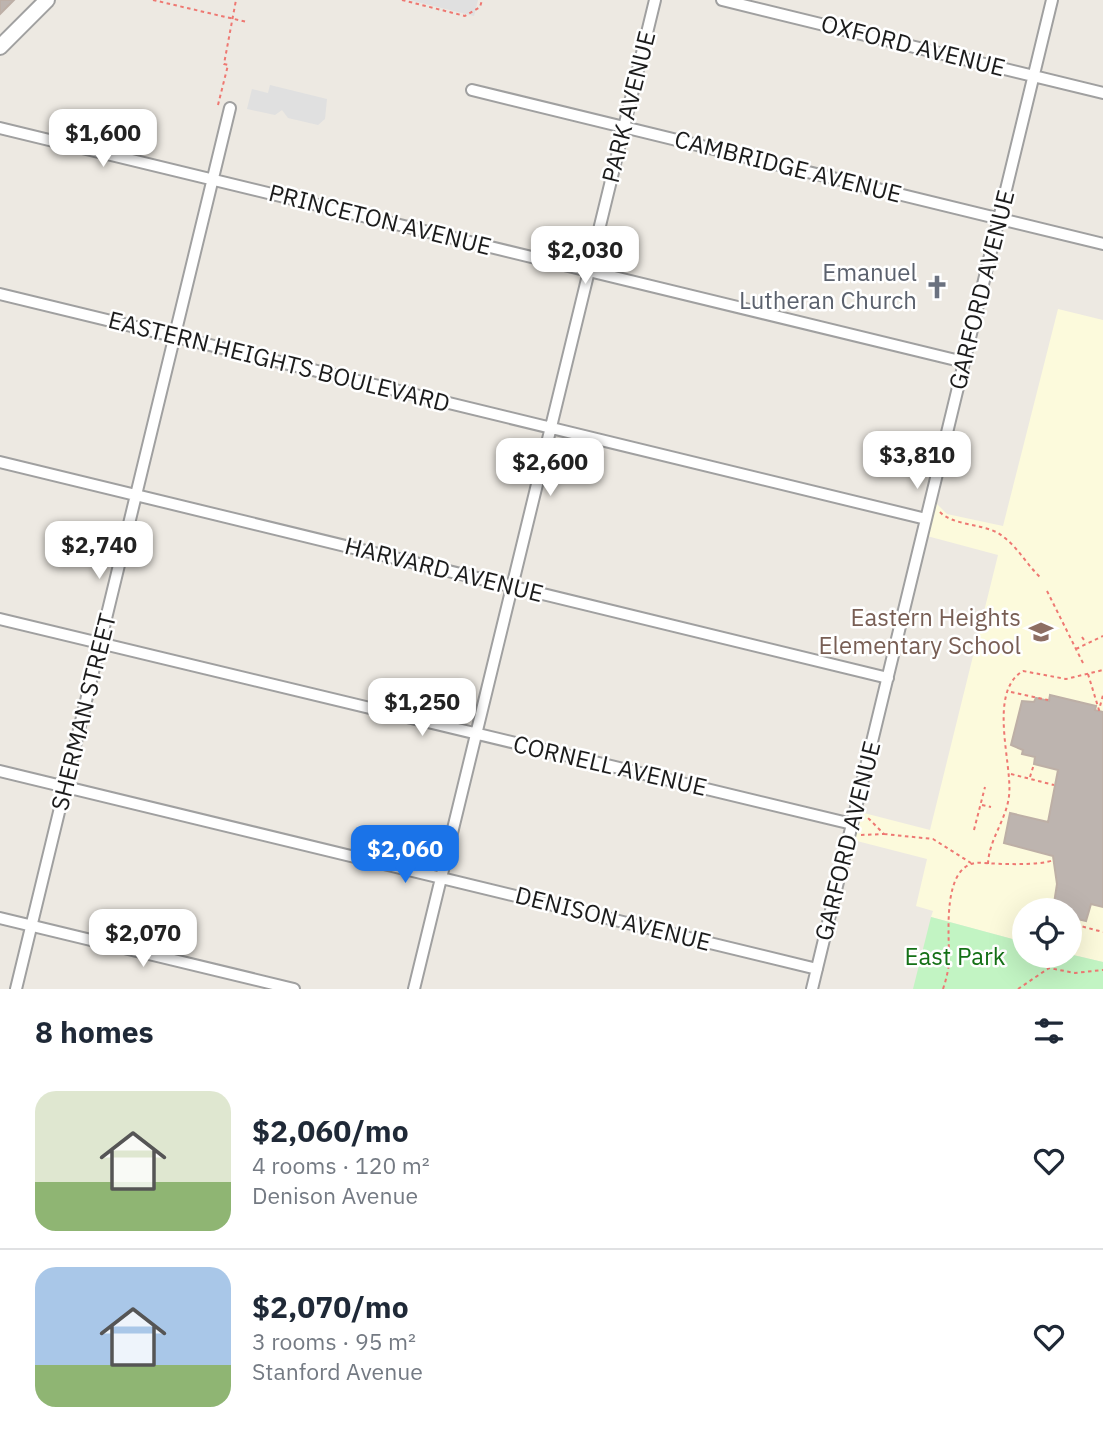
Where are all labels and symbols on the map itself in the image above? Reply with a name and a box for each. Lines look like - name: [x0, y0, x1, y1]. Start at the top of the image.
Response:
- street label: OXFORD AVENUE: [818, 7, 1009, 83]
- street label: PARK AVENUE: [594, 28, 662, 186]
- pin: $1,600: [46, 110, 160, 169]
- street label: CAMBRIDGE AVENUE: [671, 122, 905, 210]
- street label: PRINCETON AVENUE: [266, 176, 495, 262]
- street label: GARFORD AVENUE: [941, 187, 1021, 393]
- pin: $2,030: [528, 226, 642, 286]
- place label: Emanuel Lutheran Church: [739, 256, 917, 316]
- church icon: Emanuel Lutheran Church: [923, 273, 951, 301]
- street label: EASTERN HEIGHTS BOULEVARD: [105, 303, 453, 419]
- pin: $3,810: [860, 432, 974, 491]
- pin: $2,600: [493, 438, 607, 498]
- pin: $2,740: [42, 522, 156, 581]
- street label: HARVARD AVENUE: [342, 529, 547, 609]
- place label: Eastern Heights Elementary School: [819, 601, 1021, 661]
- street label: SHERMAN STREET: [43, 610, 123, 814]
- school or university icon: Eastern Heights Elementary School: [1027, 618, 1055, 646]
- pin: $1,250: [365, 678, 479, 738]
- street label: CORNELL AVENUE: [510, 727, 710, 803]
- street label: GARFORD AVENUE: [807, 738, 887, 944]
- pin: $2,060: [348, 826, 462, 885]
- street label: DENISON AVENUE: [512, 878, 714, 958]
- pin: $2,070: [86, 909, 200, 969]
- park label: East Park: [905, 940, 1006, 972]

